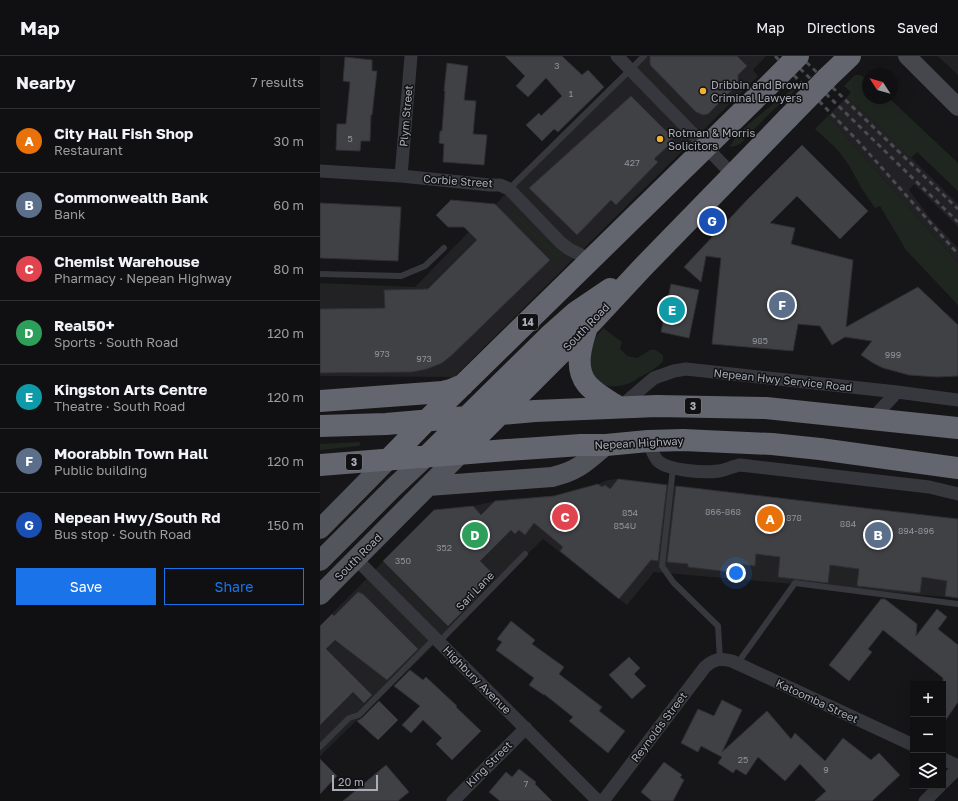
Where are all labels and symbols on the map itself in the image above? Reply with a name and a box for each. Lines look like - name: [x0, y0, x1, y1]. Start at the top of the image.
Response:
- house number: 3: [554, 60, 560, 71]
- north arrow: [862, 68, 898, 104]
- place label: Dribbin and Brown Criminal Lawyers: [711, 78, 808, 104]
- street label: Plym Street: [396, 85, 415, 147]
- marker: Dribbin and Brown Criminal Lawyers: [698, 86, 708, 96]
- house number: 1: [569, 88, 574, 99]
- place label: Rotman & Morris Solicitors: [668, 126, 756, 152]
- house number: 5: [347, 133, 353, 144]
- marker: Rotman & Morris Solicitors: [655, 134, 665, 144]
- house number: 427: [624, 157, 640, 168]
- street label: Corbie Street: [423, 172, 493, 189]
- pin: G: [699, 206, 725, 236]
- pin: F: [769, 290, 795, 320]
- pin: E: [659, 295, 685, 325]
- street label: South Road: [560, 300, 612, 353]
- road number: 14: [518, 314, 538, 330]
- house number: 985: [752, 335, 768, 346]
- house number: 973: [374, 348, 390, 359]
- house number: 999: [885, 349, 901, 360]
- house number: 973: [416, 353, 432, 364]
- street label: Nepean Hwy Service Road: [713, 366, 853, 393]
- road number: 3: [685, 398, 701, 414]
- street label: Nepean Highway: [594, 434, 684, 451]
- road number: 3: [346, 454, 362, 470]
- pin: C: [552, 502, 578, 532]
- pin: A: [757, 504, 783, 534]
- house number: 866-868: [705, 506, 741, 517]
- house number: 854: [622, 507, 639, 518]
- house number: 878: [786, 512, 802, 523]
- house number: 884: [840, 518, 857, 529]
- pin: D: [462, 520, 488, 550]
- house number: 854U: [614, 520, 636, 531]
- pin: B: [865, 520, 891, 550]
- house number: 894-896: [898, 525, 934, 536]
- street label: South Road: [331, 530, 384, 583]
- house number: 352: [436, 542, 452, 553]
- house number: 350: [395, 555, 411, 566]
- your location: [726, 563, 746, 583]
- street label: Sari Lane: [453, 569, 496, 613]
- street label: Highbury Avenue: [441, 643, 514, 716]
- street label: Katoomba Street: [774, 676, 860, 725]
- street label: Reynolds Street: [628, 689, 689, 764]
- street label: King Street: [463, 738, 514, 789]
- house number: 25: [738, 754, 748, 765]
- house number: 9: [823, 764, 829, 775]
- scale bar: [332, 773, 378, 792]
- house number: 7: [524, 778, 529, 789]

